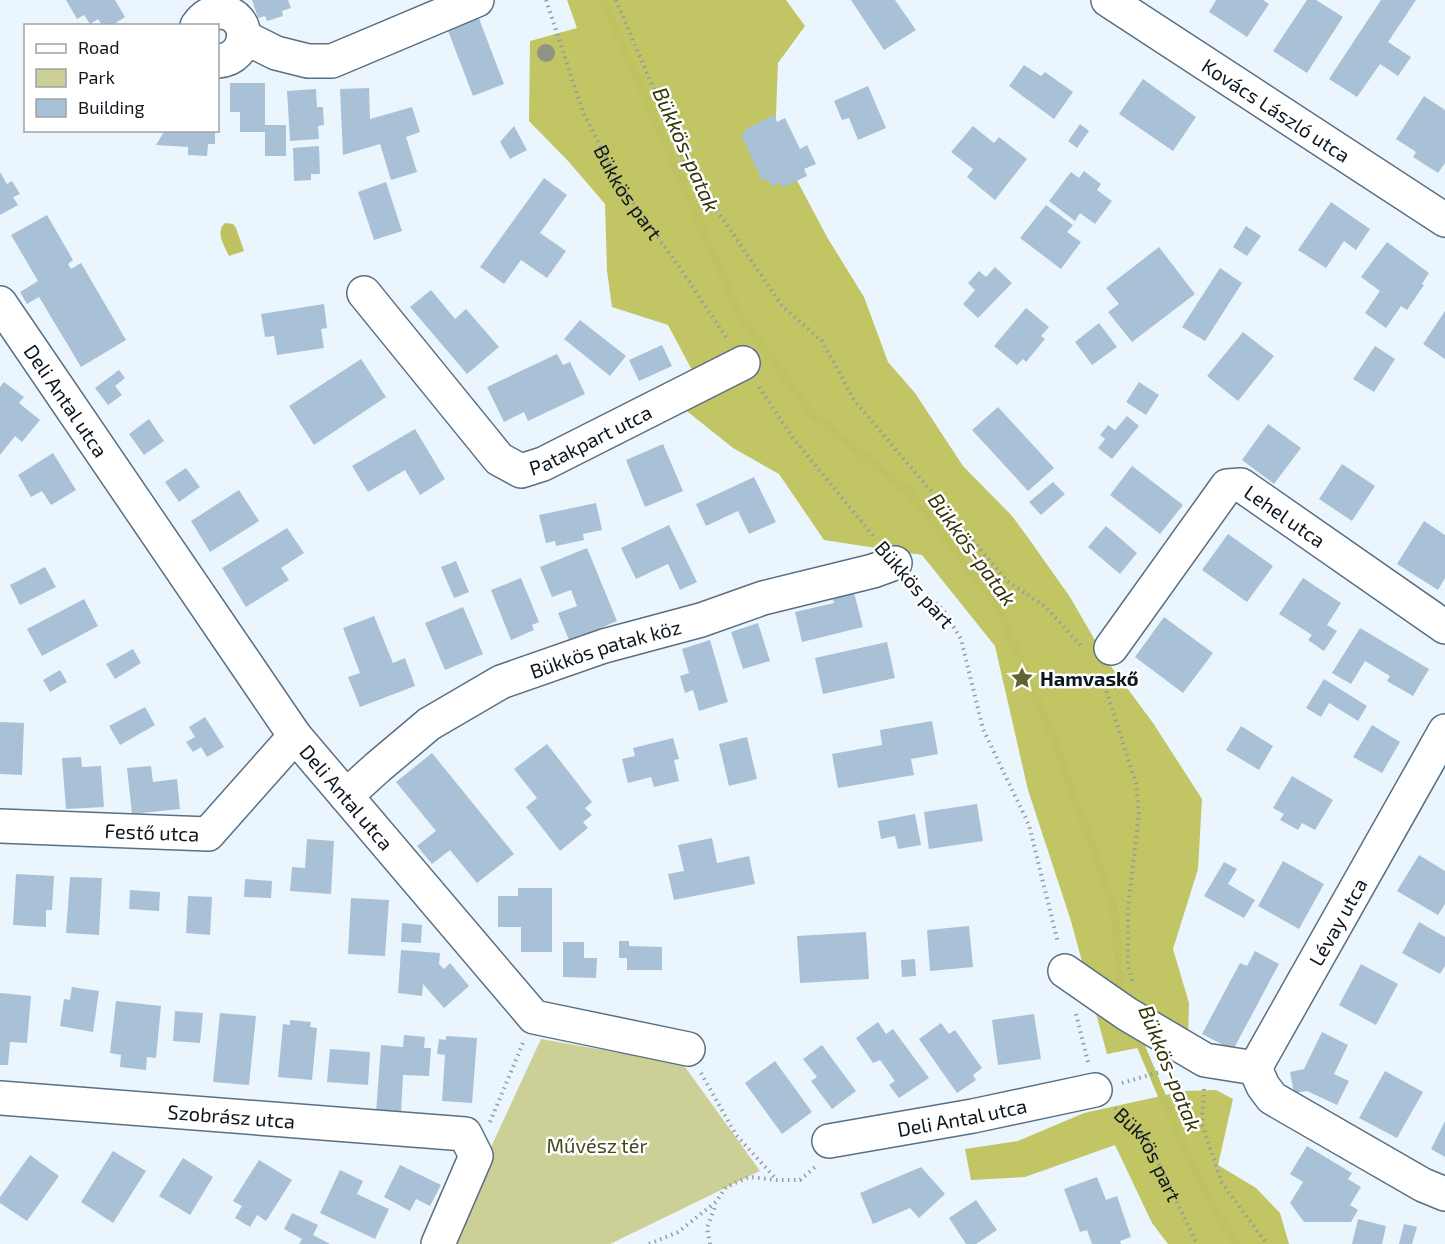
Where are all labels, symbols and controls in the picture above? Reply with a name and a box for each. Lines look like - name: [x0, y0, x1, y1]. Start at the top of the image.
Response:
- legend: [24, 24, 219, 132]
- text: Road: [78, 36, 119, 58]
- street label: Kovács László utca: [1198, 53, 1355, 167]
- text: Park: [78, 66, 115, 88]
- water label: Bükkös-patak: [648, 83, 726, 215]
- text: Building: [78, 96, 145, 118]
- street label: Bükkös part: [589, 140, 668, 244]
- street label: Deli Antal utca: [20, 339, 113, 462]
- street label: Patakpart utca: [526, 399, 655, 480]
- street label: Lehel utca: [1240, 479, 1330, 552]
- water label: Bükkös-patak: [924, 488, 1022, 610]
- street label: Bükkös part: [870, 535, 960, 633]
- street label: Bükkös patak köz: [527, 614, 684, 683]
- place icon: Hamvaskő: [1009, 665, 1035, 691]
- place label: Hamvaskő: [1040, 666, 1139, 690]
- street label: Deli Antal utca: [295, 739, 399, 855]
- street label: Festő utca: [104, 818, 200, 846]
- street label: Lévay utca: [1303, 874, 1372, 970]
- water label: Bükkös-patak: [1134, 1001, 1208, 1135]
- street label: Deli Antal utca: [895, 1093, 1029, 1141]
- street label: Szobrász utca: [167, 1099, 296, 1133]
- street label: Bükkös part: [1110, 1102, 1187, 1205]
- park label: Művész tér: [547, 1133, 648, 1157]

